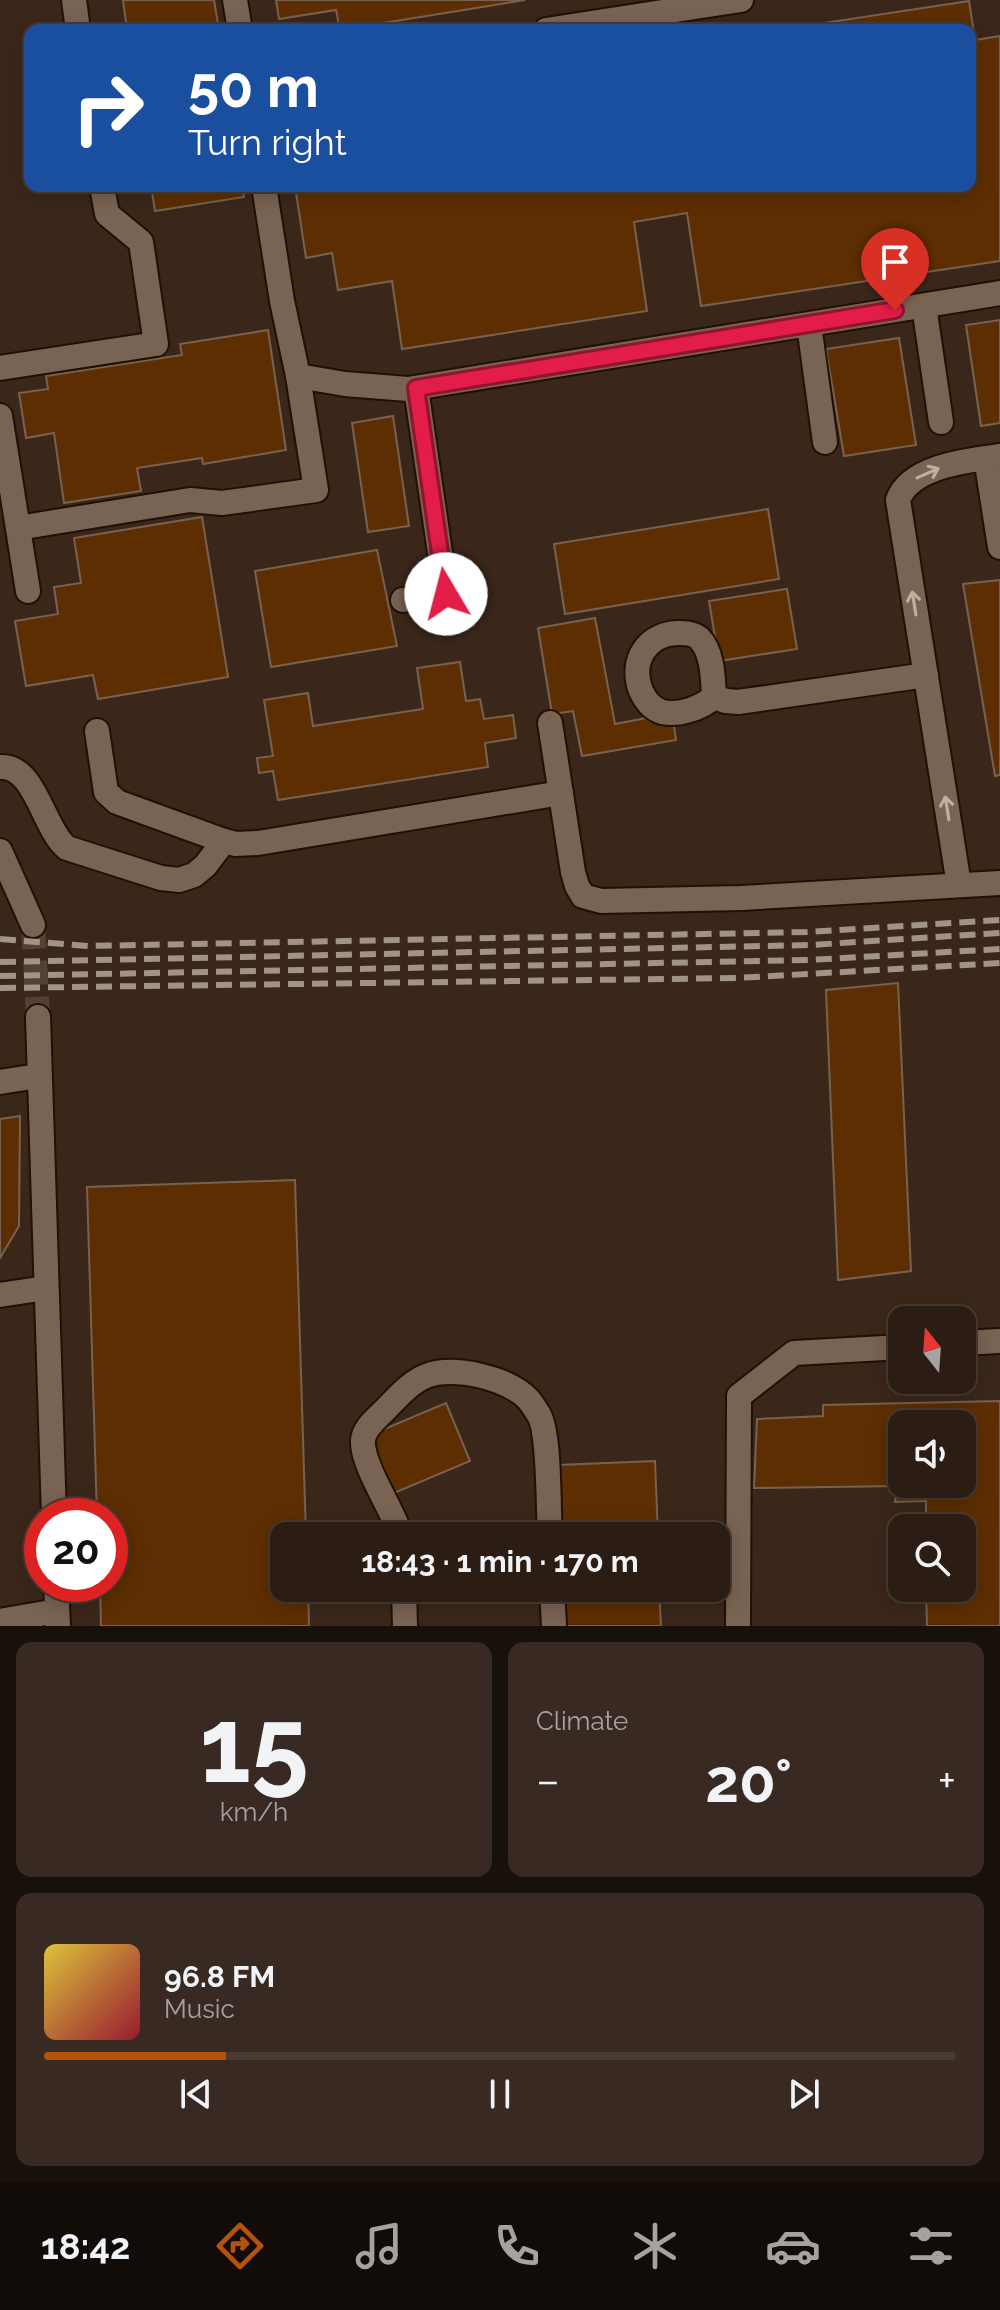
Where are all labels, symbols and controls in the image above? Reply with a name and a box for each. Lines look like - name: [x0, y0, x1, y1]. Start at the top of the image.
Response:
- text: 50 m: [188, 54, 319, 120]
- icon: right: [56, 56, 160, 160]
- text: Turn right: [188, 121, 347, 163]
- pin: [861, 228, 929, 310]
- icon: arrive: [873, 240, 917, 284]
- one-way arrow: [915, 465, 940, 480]
- position arrow: [404, 552, 488, 636]
- one-way arrow: [906, 591, 921, 616]
- one-way arrow: [939, 796, 954, 822]
- north arrow: [888, 1306, 976, 1394]
- map controls: [888, 1306, 976, 1602]
- button: sound: [888, 1410, 976, 1498]
- speed limit sign: 20: [24, 1498, 128, 1602]
- button: search: [888, 1514, 976, 1602]
- text: 18:43 · 1 min · 170 m: [361, 1544, 639, 1579]
- text: 15: [200, 1684, 309, 1806]
- text: Climate: [536, 1706, 628, 1736]
- text: 20°: [705, 1746, 792, 1816]
- text: −: [536, 1755, 560, 1806]
- text: +: [938, 1755, 956, 1806]
- text: km/h: [220, 1797, 288, 1827]
- text: 96.8 FM: [164, 1959, 275, 1994]
- text: Music: [164, 1994, 235, 2024]
- icon: previous: [174, 2072, 218, 2116]
- icon: pause: [478, 2072, 522, 2116]
- icon: next: [782, 2072, 826, 2116]
- icon: directions: [212, 2218, 268, 2274]
- icon: music: [351, 2218, 407, 2274]
- icon: phone: [489, 2218, 545, 2274]
- icon: climate: [627, 2218, 683, 2274]
- icon: car: [765, 2218, 821, 2274]
- icon: filters: [903, 2218, 959, 2274]
- text: 18:42: [41, 2225, 130, 2267]

